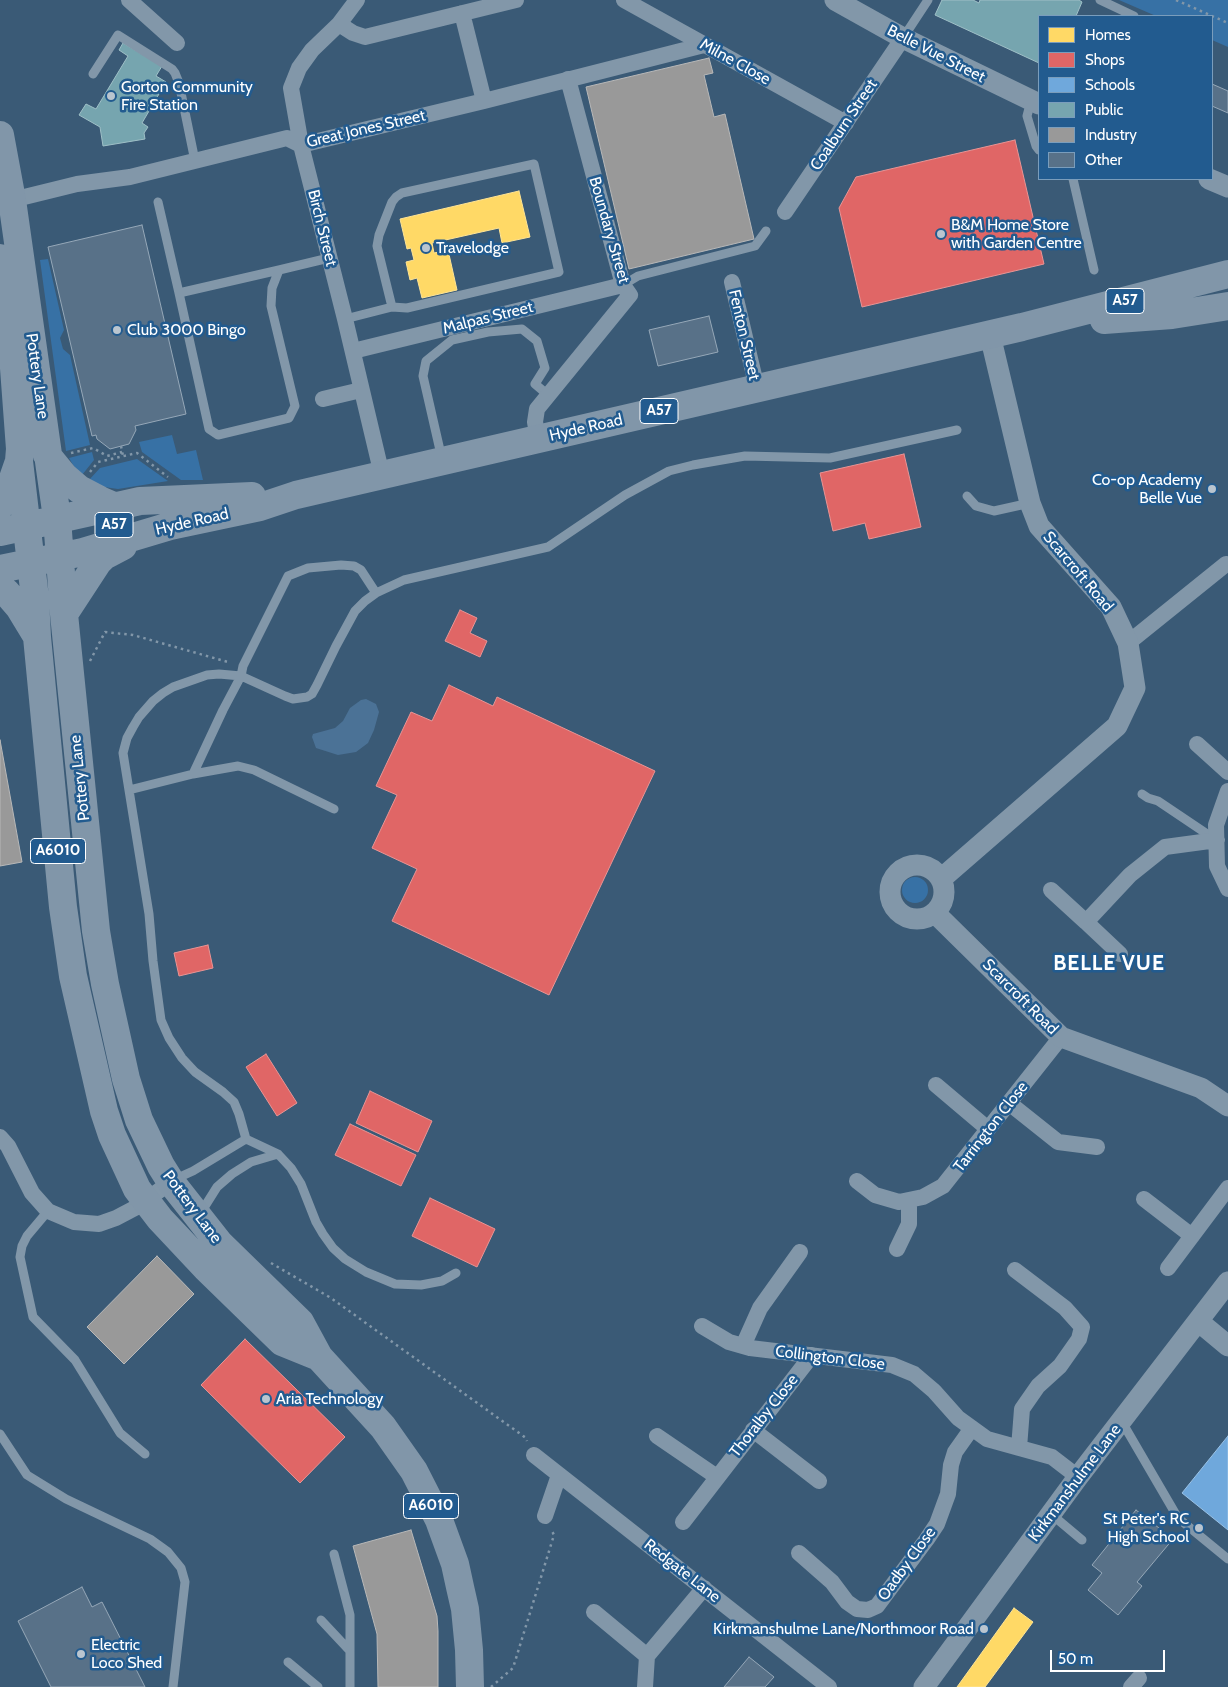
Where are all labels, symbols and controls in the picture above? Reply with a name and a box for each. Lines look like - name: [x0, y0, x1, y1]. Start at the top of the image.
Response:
- legend: [1038, 15, 1213, 180]
- street label: Belle Vue Street: [884, 21, 988, 87]
- text: Homes: [1085, 26, 1131, 44]
- street label: Milne Close: [696, 35, 774, 89]
- text: Shops: [1085, 51, 1125, 69]
- street label: Coalburn Street: [806, 76, 882, 174]
- text: Schools: [1085, 76, 1135, 94]
- place label: Gorton Community Fire Station: [121, 77, 253, 115]
- marker: Gorton Community Fire Station: [105, 90, 117, 102]
- text: Public: [1085, 101, 1123, 119]
- street label: Great Jones Street: [305, 106, 427, 152]
- text: Industry: [1085, 126, 1137, 144]
- text: Other: [1085, 151, 1122, 169]
- street label: Boundary Street: [585, 174, 633, 286]
- street label: Birch Street: [303, 188, 341, 268]
- place label: B&M Home Store with Garden Centre: [951, 215, 1082, 253]
- marker: B&M Home Store with Garden Centre: [935, 228, 947, 240]
- place label: Travelodge: [436, 238, 509, 258]
- marker: Travelodge: [420, 242, 432, 254]
- street label: Fenton Street: [724, 288, 764, 382]
- road number: A57: [1106, 288, 1144, 314]
- street label: Malpas Street: [441, 298, 535, 338]
- place label: Club 3000 Bingo: [127, 320, 246, 340]
- marker: Club 3000 Bingo: [111, 324, 123, 336]
- street label: Pottery Lane: [22, 332, 52, 420]
- road number: A57: [640, 398, 678, 424]
- street label: Hyde Road: [548, 410, 624, 446]
- place label: Co-op Academy Belle Vue: [1092, 470, 1202, 508]
- marker: Co-op Academy Belle Vue: [1206, 483, 1218, 495]
- street label: Hyde Road: [154, 504, 230, 540]
- road number: A57: [95, 512, 133, 538]
- street label: Scarcroft Road: [1039, 528, 1117, 616]
- street label: Pottery Lane: [66, 734, 94, 822]
- road number: A6010: [30, 838, 86, 864]
- district label: BELLE VUE: [1052, 951, 1166, 977]
- street label: Scarcroft Road: [978, 955, 1062, 1039]
- street label: Tarrington Close: [950, 1078, 1032, 1176]
- street label: Pottery Lane: [158, 1167, 226, 1247]
- street label: Collington Close: [774, 1342, 886, 1374]
- street label: Thoralby Close: [726, 1371, 802, 1461]
- place label: Aria Technology: [276, 1389, 383, 1409]
- marker: Aria Technology: [260, 1393, 272, 1405]
- street label: Kirkmanshulme Lane: [1025, 1421, 1125, 1545]
- road number: A6010: [404, 1494, 458, 1518]
- place label: St Peter's RC High School: [1103, 1509, 1189, 1547]
- marker: St Peter's RC High School: [1193, 1522, 1205, 1534]
- street label: Oadby Close: [874, 1523, 940, 1605]
- street label: Redgate Lane: [640, 1535, 724, 1607]
- place label: Kirkmanshulme Lane/Northmoor Road: [713, 1619, 974, 1639]
- marker: Kirkmanshulme Lane/Northmoor Road: [978, 1623, 990, 1635]
- place label: Electric Loco Shed: [91, 1635, 162, 1673]
- scale bar: [1053, 1640, 1168, 1672]
- marker: Electric Loco Shed: [75, 1648, 87, 1660]
- text: 50 m: [1058, 1650, 1093, 1668]

